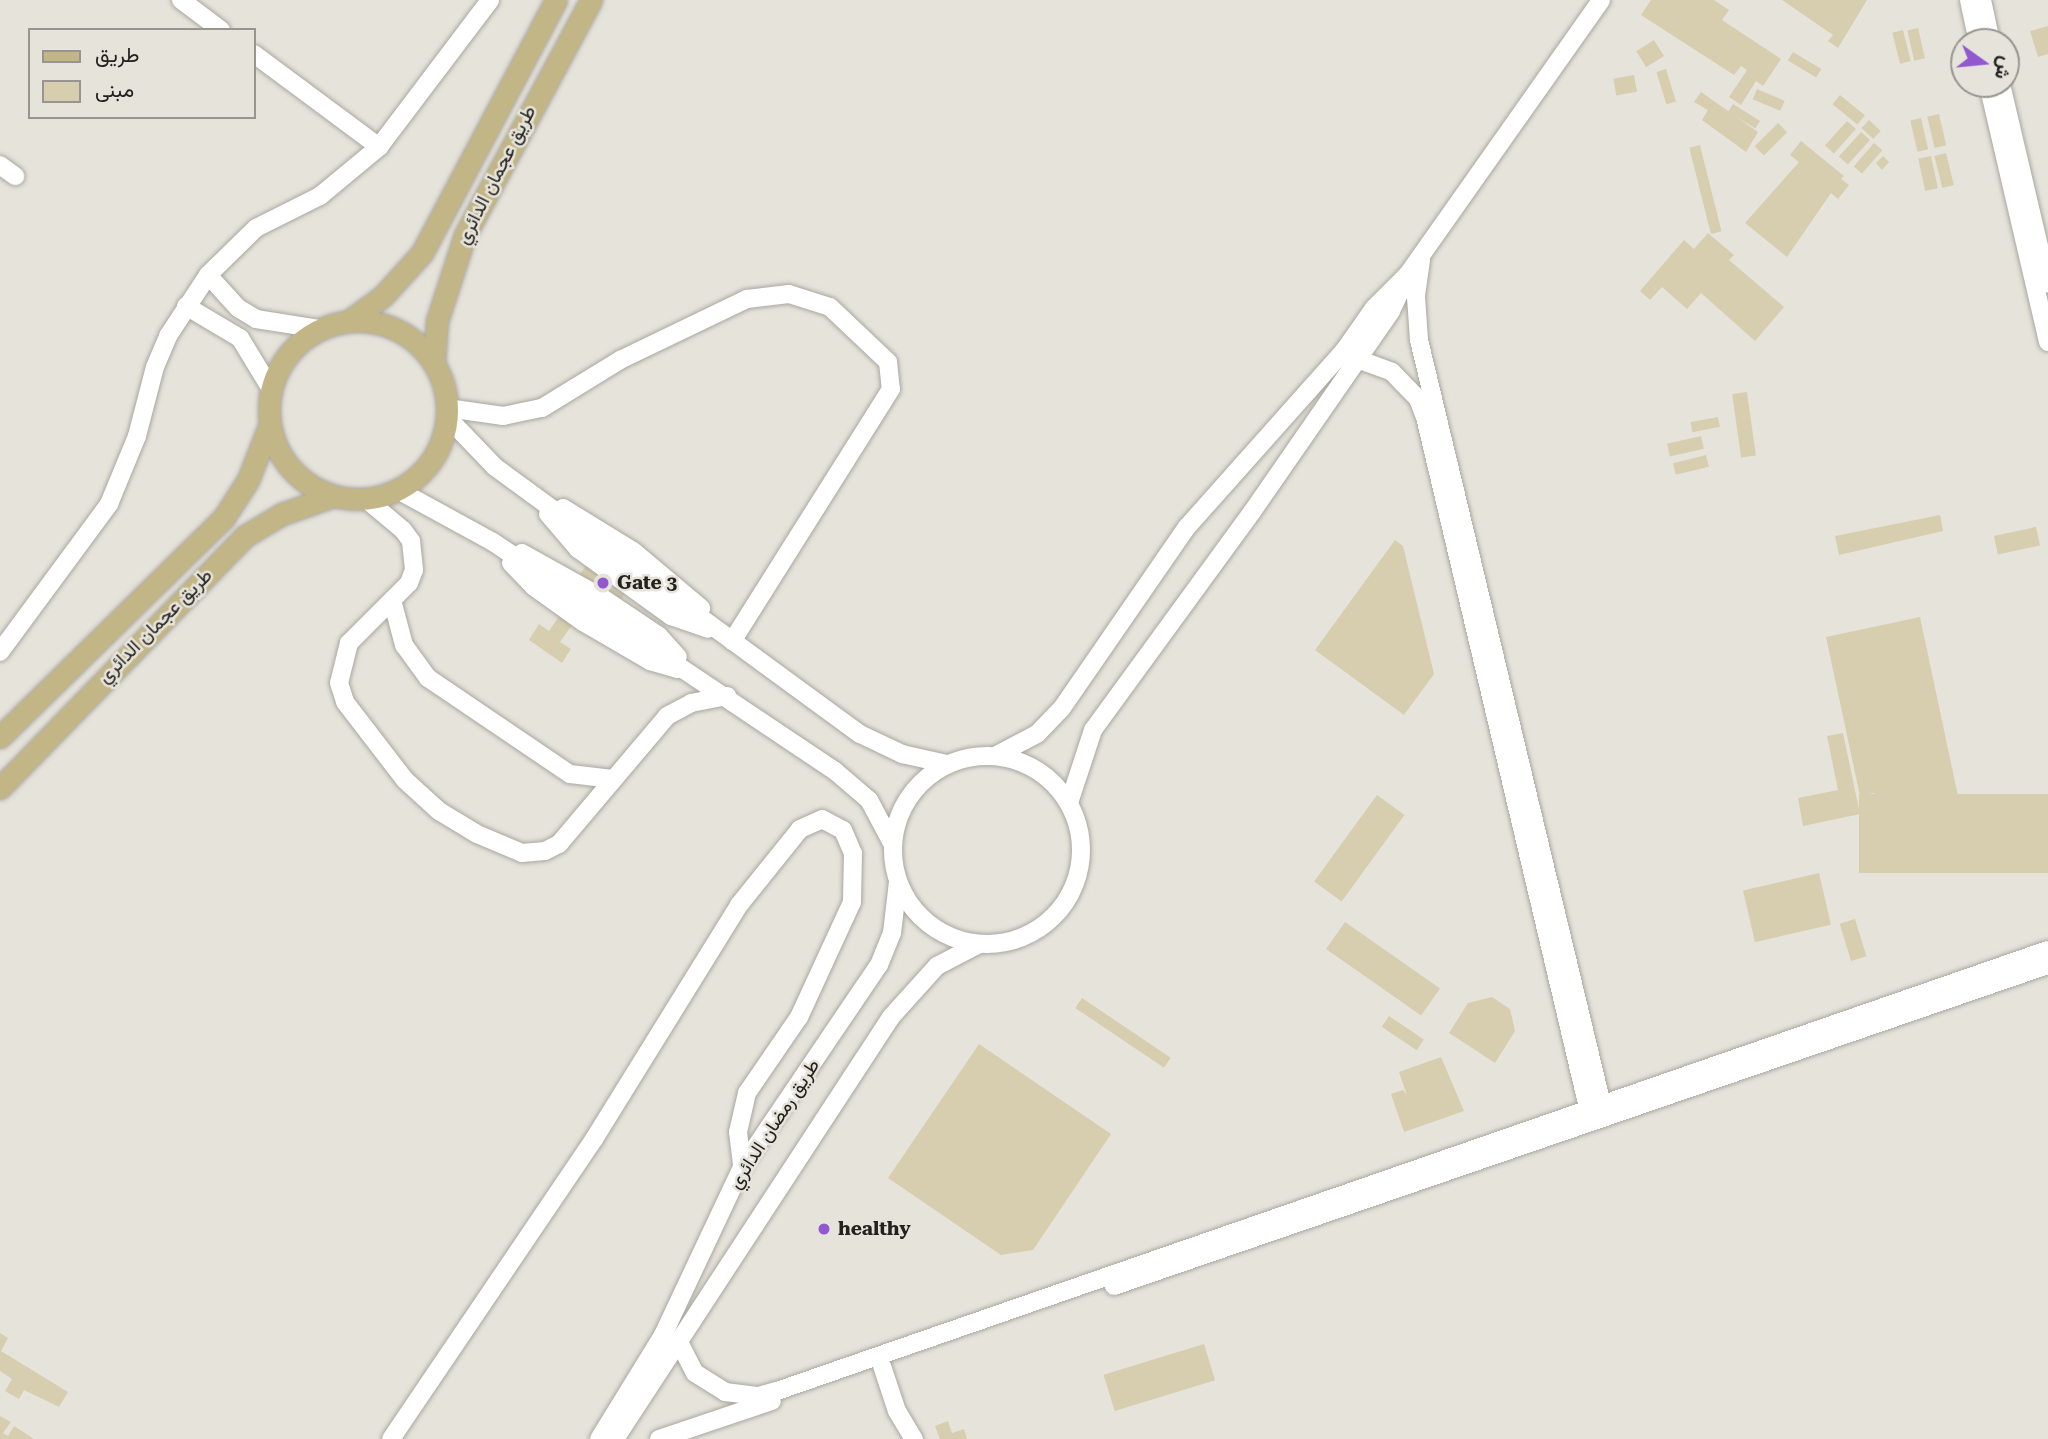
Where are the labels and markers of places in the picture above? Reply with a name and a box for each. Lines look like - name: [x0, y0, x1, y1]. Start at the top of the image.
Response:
- place label: Gate 3: [617, 572, 677, 594]
- marker: Gate 3: [595, 575, 611, 591]
- place label: healthy: [838, 1218, 911, 1240]
- marker: healthy: [816, 1221, 832, 1237]

